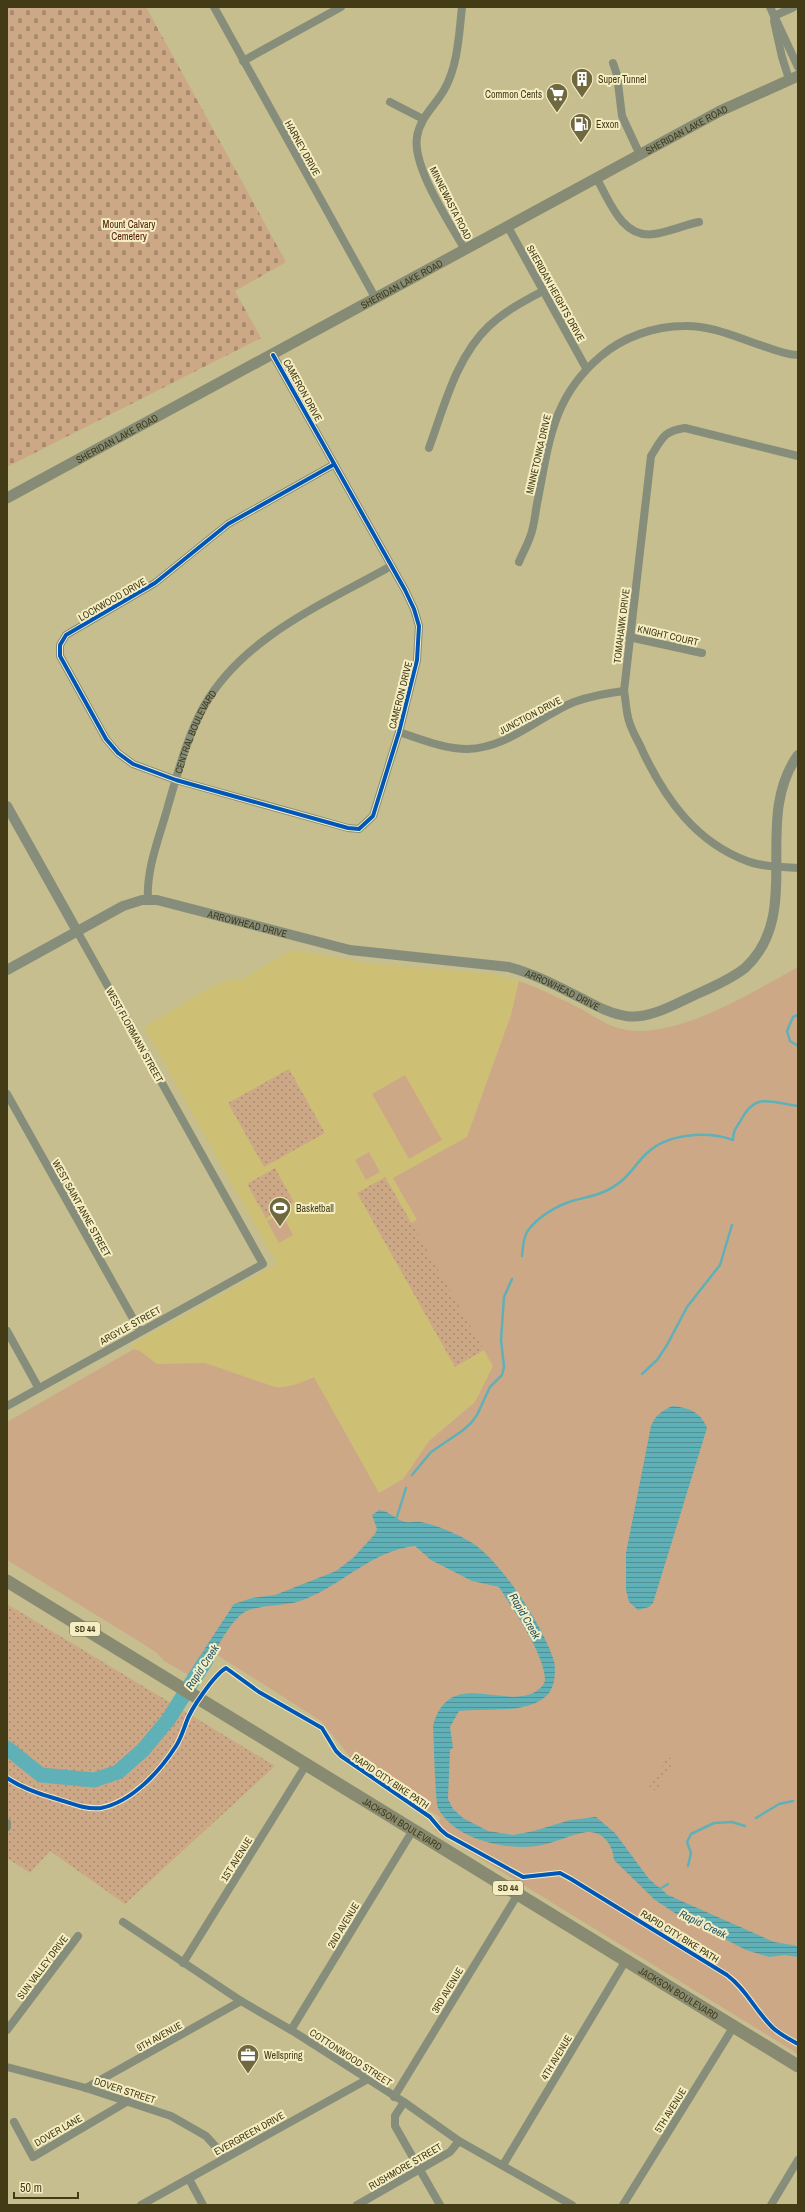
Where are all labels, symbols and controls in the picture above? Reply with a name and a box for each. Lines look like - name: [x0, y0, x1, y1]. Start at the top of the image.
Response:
- building icon: Super Tunnel: [569, 66, 595, 99]
- place label: Super Tunnel: [598, 73, 647, 86]
- supermarket icon: Common Cents: [544, 81, 570, 114]
- place label: Common Cents: [485, 88, 542, 101]
- street label: SHERIDAN LAKE ROAD: [643, 102, 730, 157]
- fuel station icon: Exxon: [568, 111, 594, 144]
- street label: HARNEY DRIVE: [282, 118, 323, 178]
- place label: Exxon: [596, 118, 619, 131]
- street label: MINNEWASTA ROAD: [427, 165, 475, 242]
- park label: Mount Calvary Cemetery: [103, 218, 156, 243]
- street label: SHERIDAN HEIGHTS DRIVE: [524, 243, 588, 344]
- street label: SHERIDAN LAKE ROAD: [358, 257, 445, 312]
- street label: CAMERON DRIVE: [280, 357, 325, 424]
- street label: SHERIDAN LAKE ROAD: [74, 411, 161, 466]
- street label: MINNETONKA DRIVE: [523, 413, 554, 495]
- street label: LOCKWOOD DRIVE: [76, 575, 148, 624]
- street label: TOMAHAWK DRIVE: [610, 588, 633, 664]
- street label: KNIGHT COURT: [636, 622, 700, 649]
- street label: CAMERON DRIVE: [386, 660, 415, 730]
- street label: CENTRAL BOULEVARD: [172, 687, 220, 775]
- street label: JUNCTION DRIVE: [497, 694, 564, 737]
- street label: ARROWHEAD DRIVE: [205, 907, 289, 940]
- street label: ARROWHEAD DRIVE: [522, 966, 602, 1014]
- street label: WEST FLORMANN STREET: [103, 986, 166, 1085]
- street label: WEST SAINT ANNE STREET: [49, 1157, 114, 1259]
- sports icon: Basketball: [267, 1195, 293, 1228]
- place label: Basketball: [296, 1202, 334, 1215]
- street label: ARGYLE STREET: [97, 1303, 163, 1348]
- water label: Rapid Creek: [506, 1591, 544, 1642]
- road number: SD 44: [70, 1622, 100, 1636]
- water label: Rapid Creek: [182, 1642, 222, 1692]
- street label: RAPID CITY BIKE PATH: [350, 1751, 432, 1812]
- street label: JACKSON BOULEVARD: [360, 1795, 445, 1853]
- street label: 1ST AVENUE: [218, 1835, 255, 1884]
- road number: SD 44: [493, 1881, 523, 1895]
- street label: 2ND AVENUE: [325, 1900, 362, 1951]
- street label: RAPID CITY BIKE PATH: [638, 1907, 721, 1966]
- water label: Rapid Creek: [677, 1907, 729, 1942]
- street label: SUN VALLEY DRIVE: [14, 1933, 71, 2002]
- street label: JACKSON BOULEVARD: [636, 1964, 721, 2023]
- street label: 3RD AVENUE: [429, 1965, 466, 2016]
- street label: 9TH AVENUE: [134, 2019, 184, 2054]
- street label: COTTONWOOD STREET: [307, 2026, 394, 2089]
- street label: 4TH AVENUE: [538, 2032, 575, 2082]
- office icon: Wellspring: [235, 2042, 261, 2075]
- place label: Wellspring: [264, 2049, 303, 2062]
- street label: DOVER STREET: [92, 2074, 157, 2107]
- street label: 5TH AVENUE: [652, 2085, 689, 2135]
- street label: EVERGREEN DRIVE: [212, 2109, 287, 2158]
- street label: DOVER LANE: [32, 2112, 84, 2149]
- street label: RUSHMORE STREET: [366, 2140, 444, 2193]
- scale bar: [14, 2174, 78, 2200]
- text: 50 m: [20, 2180, 42, 2196]

